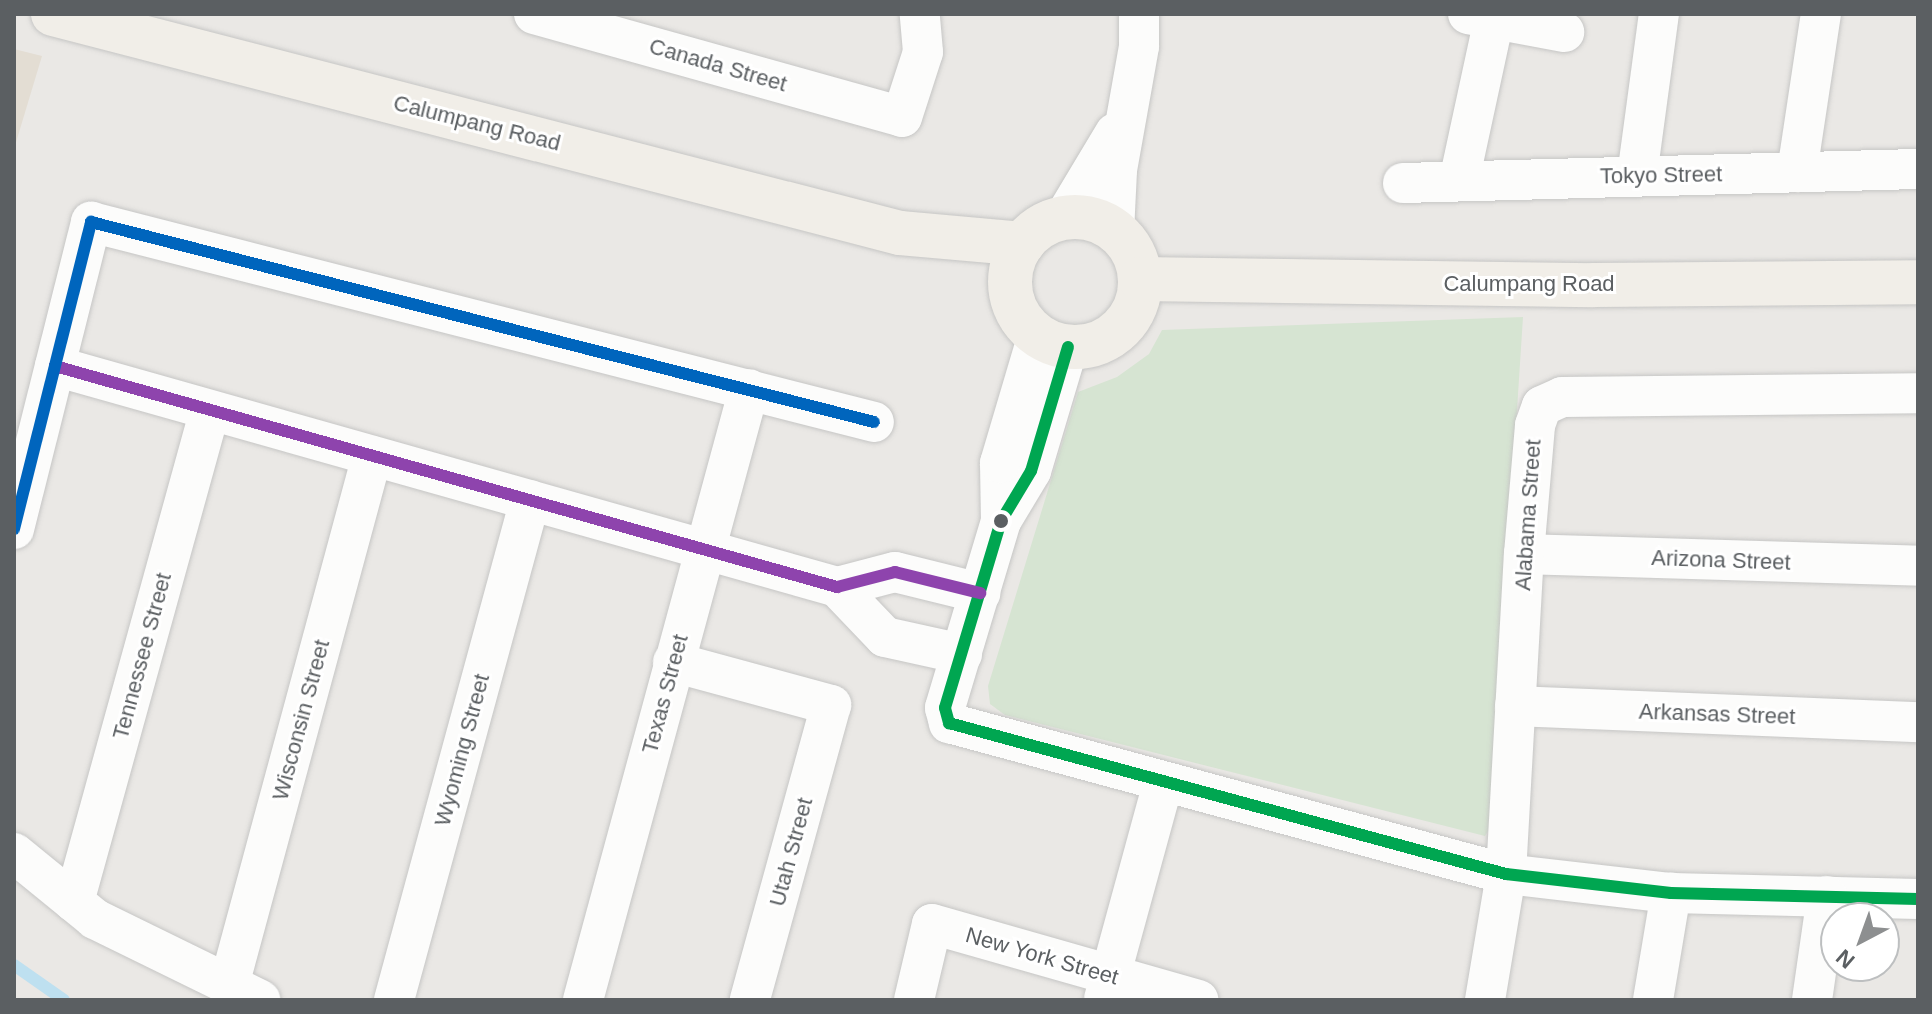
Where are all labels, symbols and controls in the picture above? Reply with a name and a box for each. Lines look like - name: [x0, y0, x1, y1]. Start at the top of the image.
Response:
- street label: Canada Street: [646, 33, 790, 97]
- street label: Calumpang Road: [391, 89, 563, 157]
- street label: Tokyo Street: [1600, 161, 1722, 189]
- street label: Calumpang Road: [1443, 271, 1615, 297]
- street label: Alabama Street: [1510, 438, 1546, 592]
- unlabelled marker: [993, 513, 1009, 529]
- street label: Arizona Street: [1651, 544, 1791, 576]
- street label: Tennessee Street: [107, 570, 177, 742]
- street label: Texas Street: [636, 632, 694, 756]
- street label: Wisconsin Street: [267, 637, 335, 803]
- street label: Wyoming Street: [429, 671, 495, 829]
- street label: Arkansas Street: [1638, 698, 1796, 730]
- street label: Utah Street: [764, 795, 818, 909]
- north arrow: [1820, 902, 1900, 982]
- street label: New York Street: [962, 922, 1122, 990]
- text: N: [1831, 944, 1859, 974]

